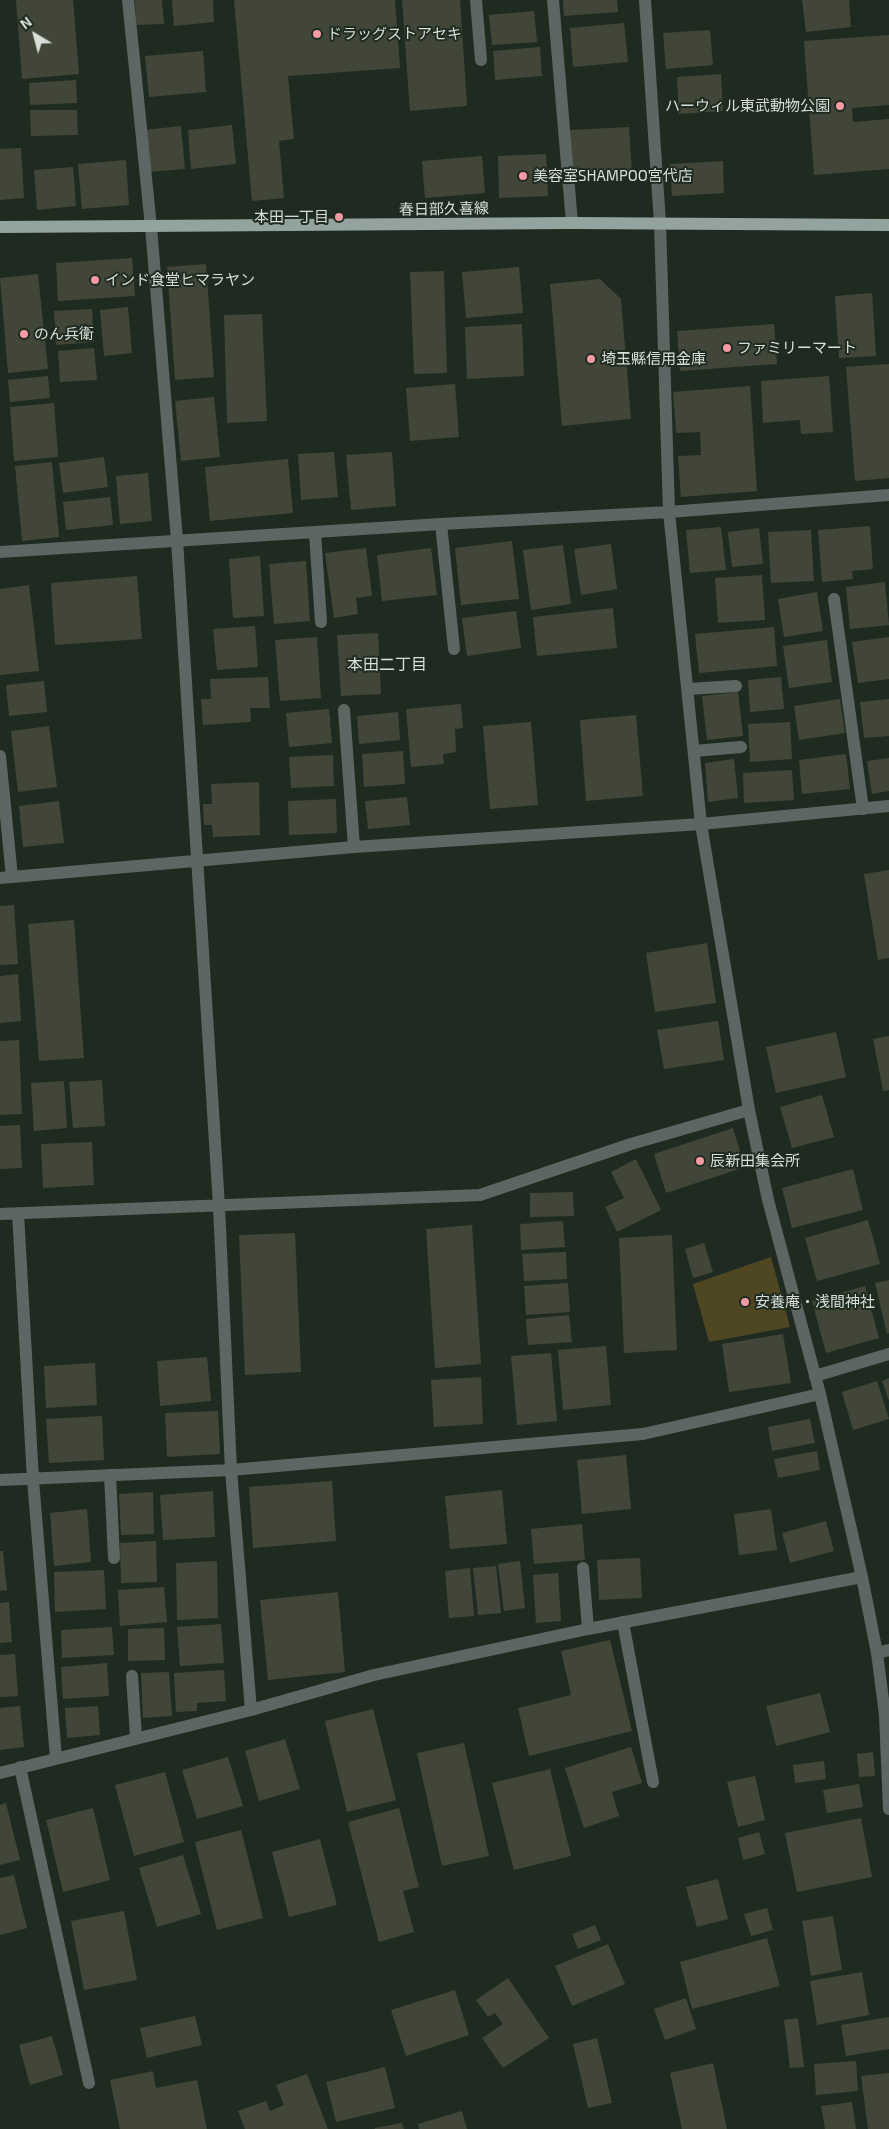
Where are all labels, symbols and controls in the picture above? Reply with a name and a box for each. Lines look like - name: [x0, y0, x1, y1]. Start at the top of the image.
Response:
- north arrow: [10, 10, 60, 60]
- text: N: [17, 13, 35, 32]
- place label: ドラッグストアセキ: [327, 25, 462, 43]
- marker: ドラッグストアセキ: [311, 28, 323, 40]
- place label: ハーウィル東武動物公園: [665, 97, 830, 115]
- marker: ハーウィル東武動物公園: [834, 100, 846, 112]
- place label: 美容室SHAMPOO宮代店: [533, 167, 693, 185]
- marker: 美容室SHAMPOO宮代店: [517, 170, 529, 182]
- street label: 春日部久喜線: [399, 199, 489, 219]
- place label: 本田一丁目: [254, 208, 329, 226]
- marker: 本田一丁目: [333, 211, 345, 223]
- place label: インド食堂ヒマラヤン: [105, 271, 255, 289]
- marker: インド食堂ヒマラヤン: [89, 274, 101, 286]
- place label: のん兵衛: [34, 325, 94, 343]
- marker: のん兵衛: [18, 328, 30, 340]
- place label: ファミリーマート: [737, 339, 857, 357]
- marker: ファミリーマート: [721, 342, 733, 354]
- place label: 埼玉縣信用金庫: [601, 350, 706, 368]
- marker: 埼玉縣信用金庫: [585, 353, 597, 365]
- district label: 本田二丁目: [347, 655, 427, 675]
- place label: 辰新田集会所: [710, 1152, 800, 1170]
- marker: 辰新田集会所: [694, 1155, 706, 1167]
- place label: 安養庵・浅間神社: [755, 1293, 875, 1311]
- marker: 安養庵・浅間神社: [739, 1296, 751, 1308]

